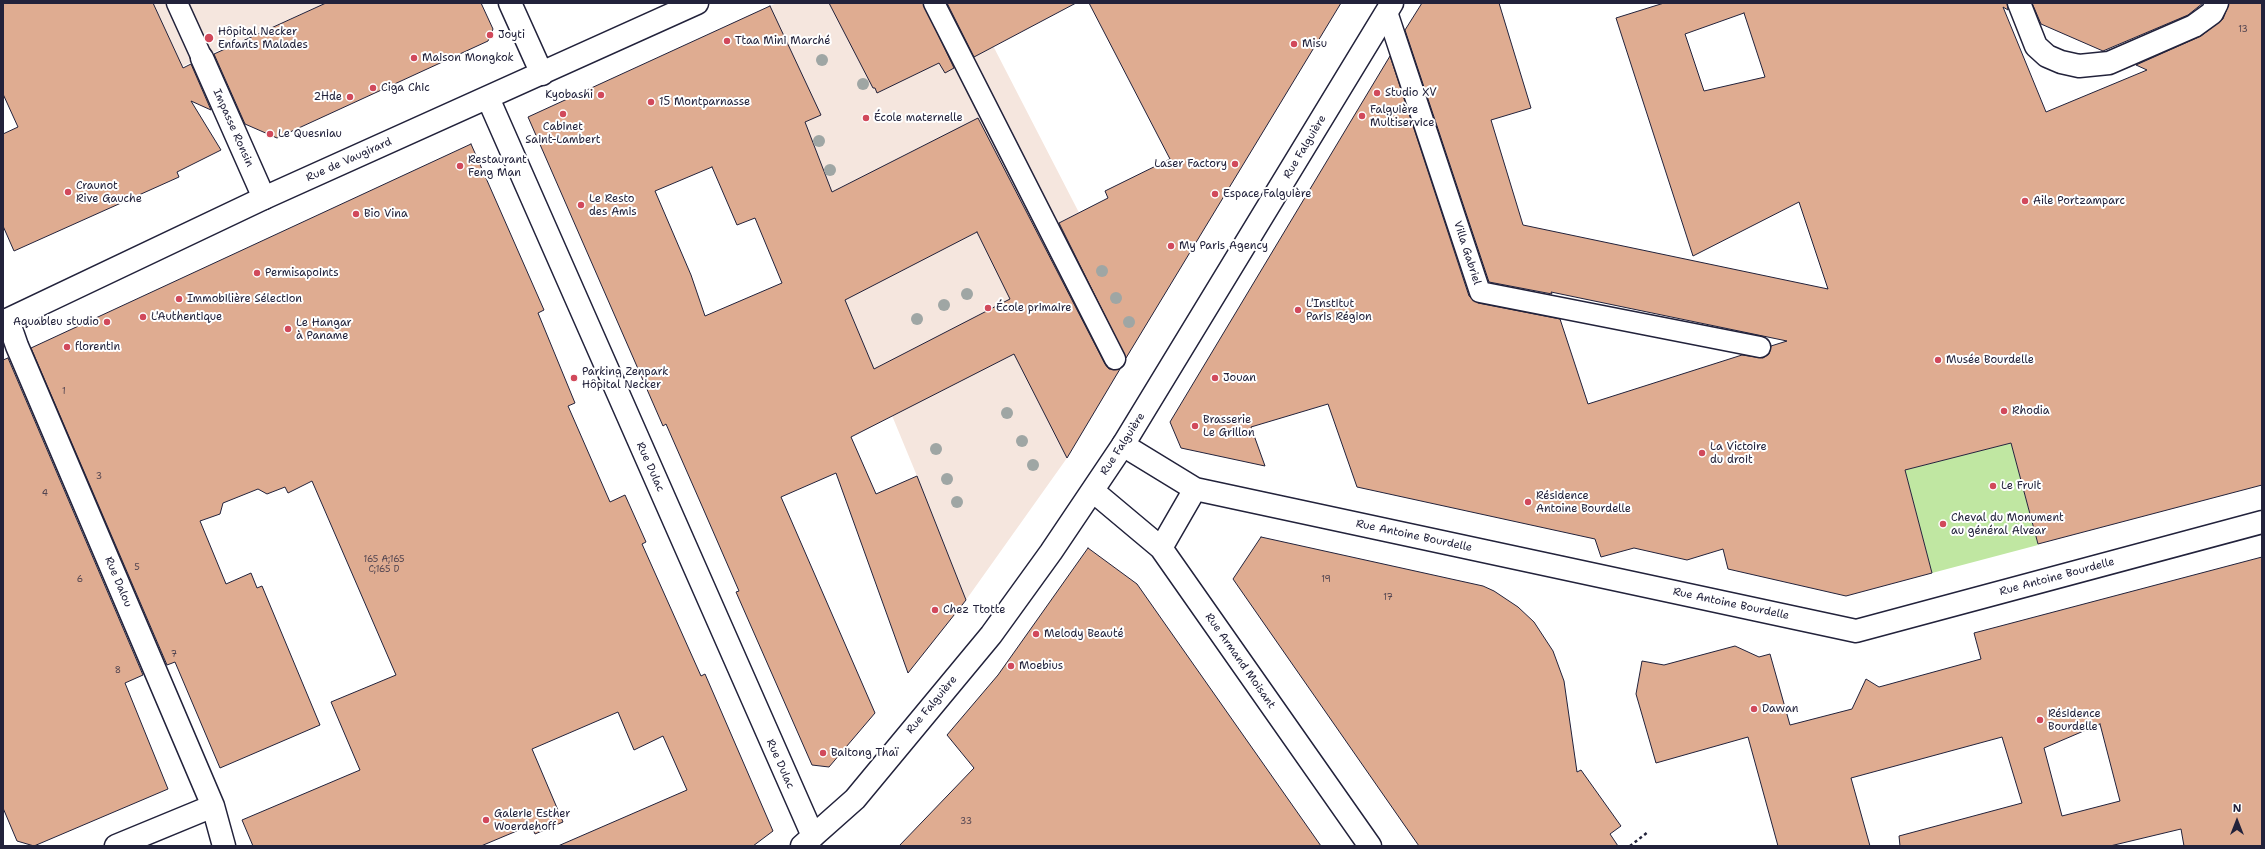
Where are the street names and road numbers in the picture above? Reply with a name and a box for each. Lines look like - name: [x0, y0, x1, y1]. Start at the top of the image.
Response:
- street label: Impasse Ronsin: [210, 87, 256, 169]
- street label: Rue Falguière: [1281, 113, 1329, 181]
- street label: Rue de Vaugirard: [304, 135, 394, 185]
- street label: Villa Gabriel: [1450, 219, 1484, 287]
- street label: Rue Falguière: [1098, 410, 1148, 478]
- street label: Rue Dulac: [633, 440, 667, 494]
- street label: Rue Antoine Bourdelle: [1355, 517, 1473, 555]
- street label: Rue Dalou: [101, 555, 135, 609]
- street label: Rue Antoine Bourdelle: [1998, 555, 2116, 599]
- street label: Rue Antoine Bourdelle: [1672, 585, 1790, 623]
- street label: Rue Armand Moisant: [1202, 611, 1278, 711]
- street label: Rue Falguière: [904, 673, 960, 737]
- street label: Rue Dulac: [763, 737, 797, 791]

